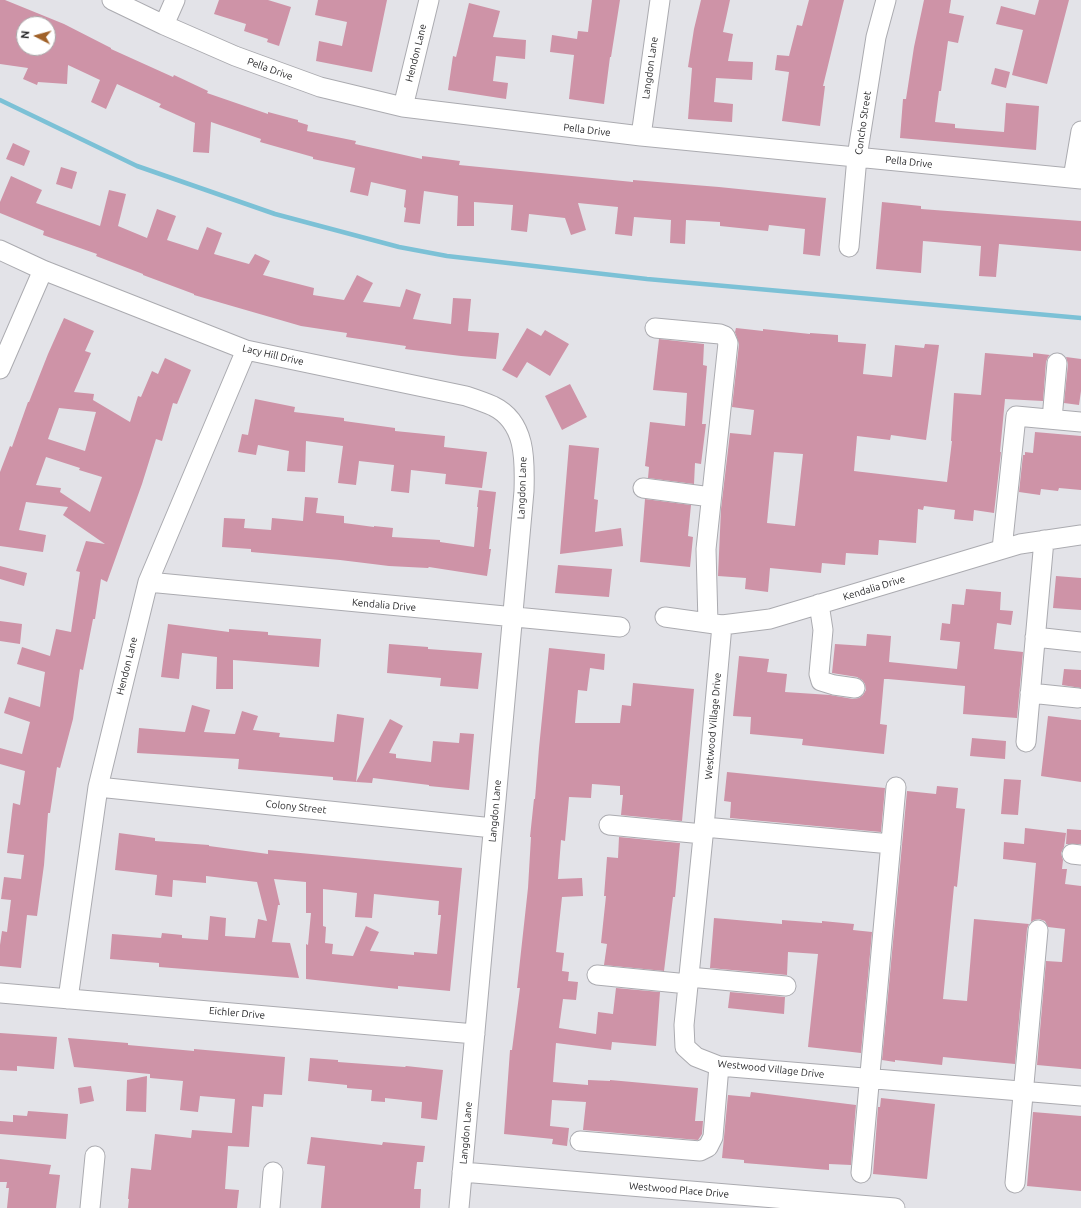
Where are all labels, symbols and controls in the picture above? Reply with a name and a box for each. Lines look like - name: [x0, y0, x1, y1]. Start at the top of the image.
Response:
- north arrow: [16, 16, 56, 56]
- street label: Hendon Lane: [403, 23, 429, 83]
- text: N: [19, 30, 31, 40]
- street label: Langdon Lane: [640, 36, 660, 100]
- street label: Pella Drive: [246, 55, 294, 83]
- street label: Concho Street: [853, 90, 873, 156]
- street label: Pella Drive: [563, 121, 611, 139]
- street label: Pella Drive: [885, 154, 933, 170]
- street label: Lacy Hill Drive: [241, 342, 305, 368]
- street label: Langdon Lane: [515, 456, 529, 520]
- street label: Kendalia Drive: [842, 573, 906, 603]
- street label: Kendalia Drive: [351, 596, 417, 614]
- street label: Hendon Lane: [114, 636, 140, 696]
- street label: Westwood Village Drive: [702, 672, 724, 780]
- street label: Langdon Lane: [486, 779, 504, 843]
- street label: Colony Street: [265, 798, 327, 816]
- street label: Eichler Drive: [208, 1005, 266, 1021]
- street label: Westwood Village Drive: [717, 1057, 825, 1081]
- street label: Langdon Lane: [457, 1101, 475, 1165]
- street label: Westwood Place Drive: [629, 1180, 729, 1200]

